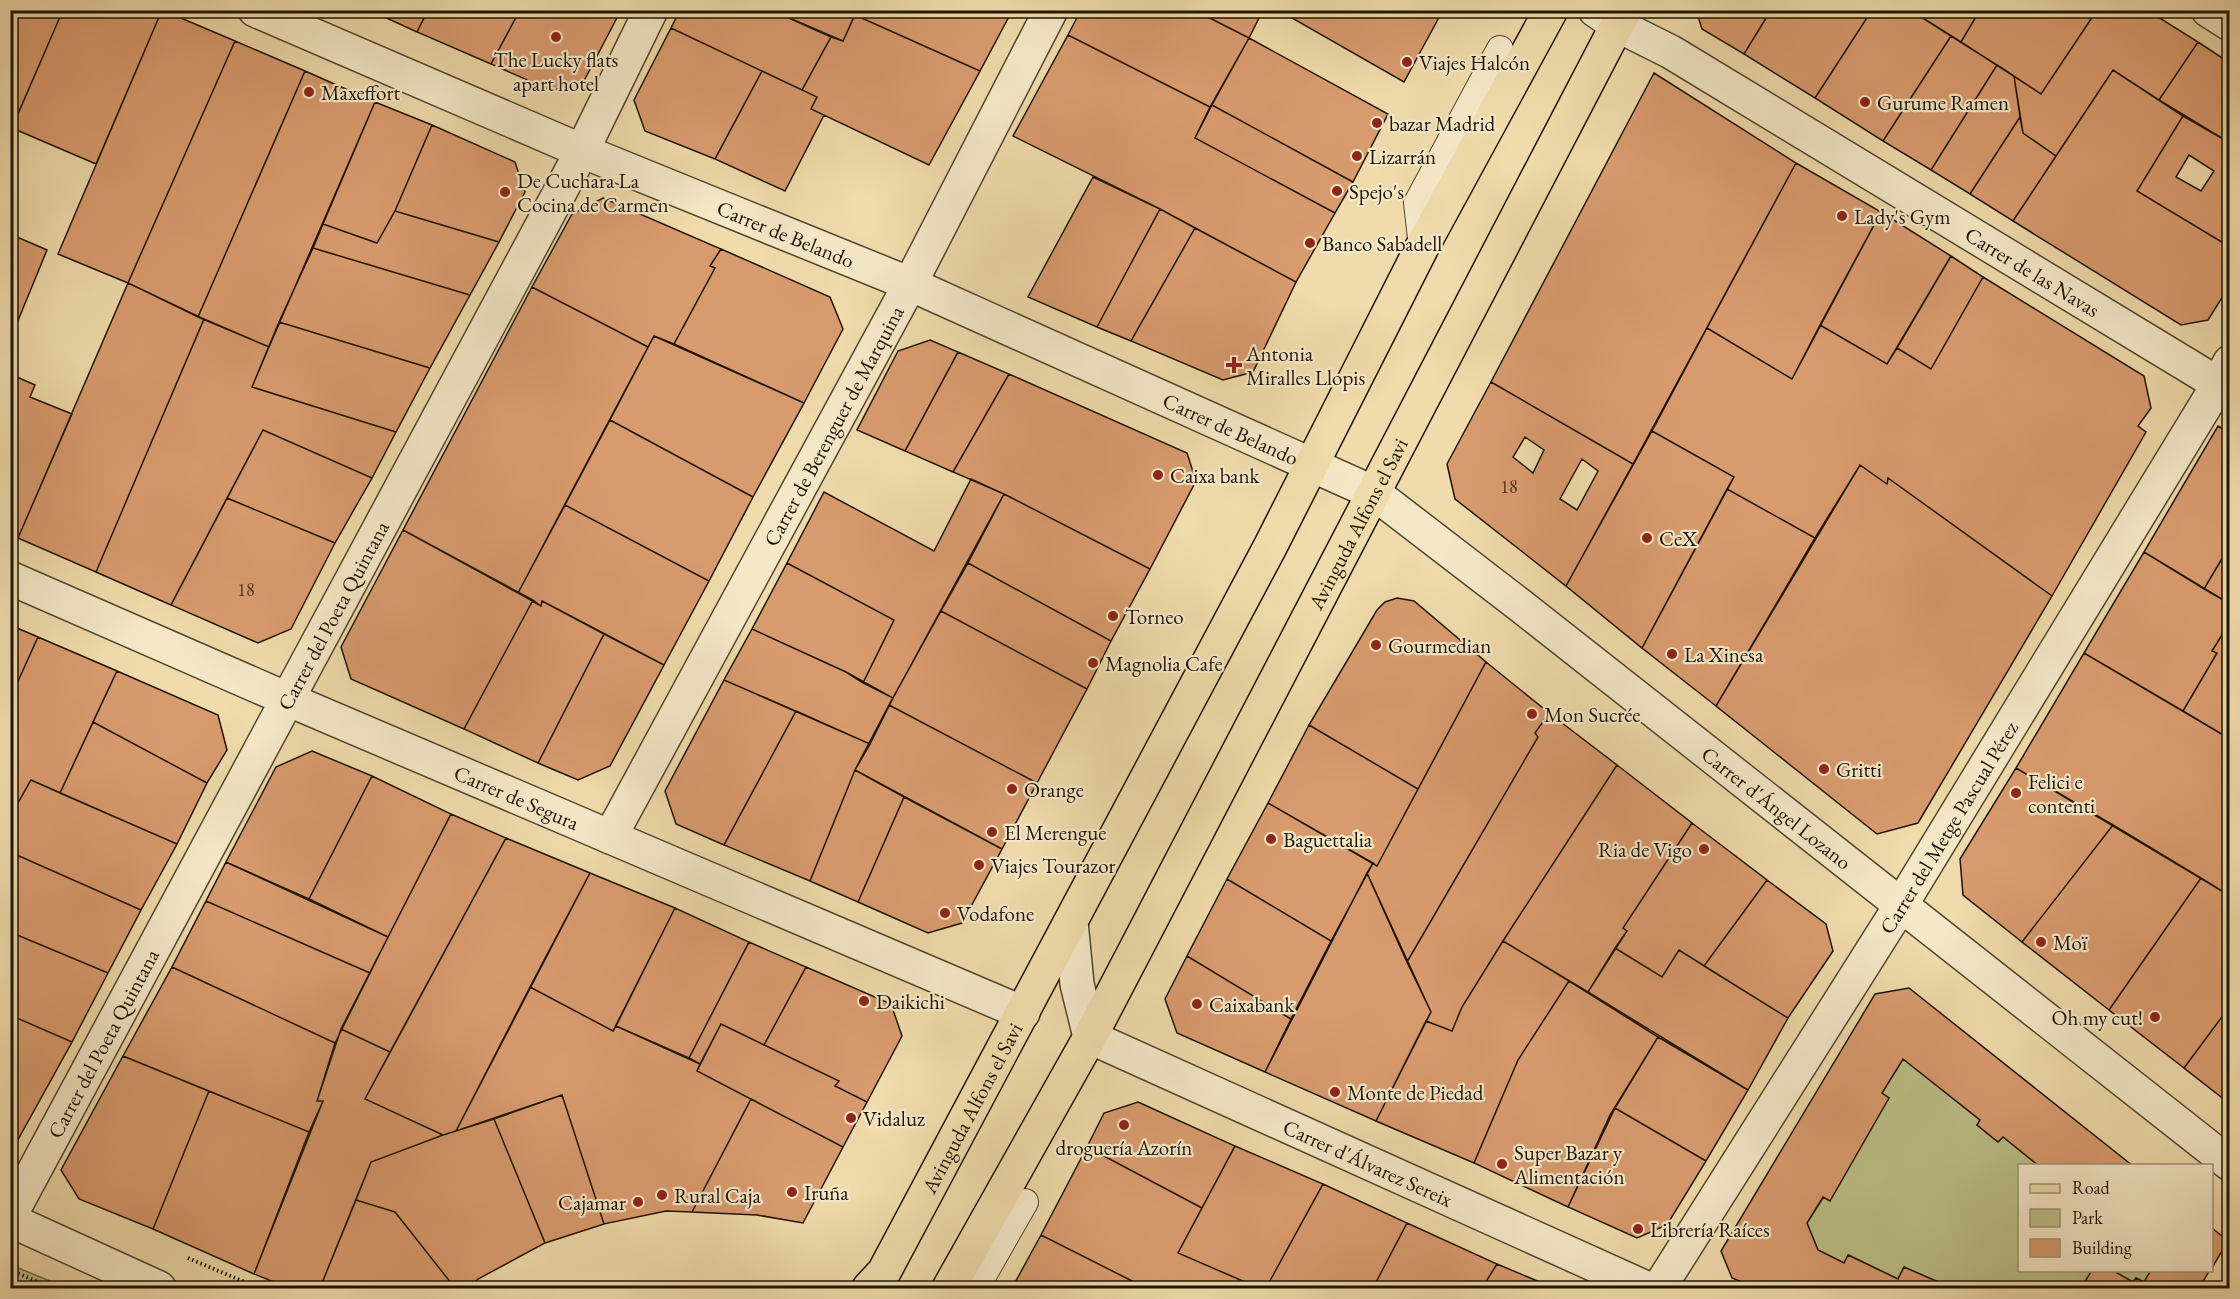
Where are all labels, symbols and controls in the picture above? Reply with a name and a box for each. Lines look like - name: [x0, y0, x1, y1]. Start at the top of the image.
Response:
- marker: The Lucky flats apart hotel: [549, 30, 563, 44]
- place label: The Lucky flats apart hotel: [494, 46, 619, 97]
- place label: Viajes Halcón: [1419, 49, 1530, 76]
- marker: Viajes Halcón: [1400, 55, 1414, 69]
- place label: Maxeffort: [321, 79, 401, 106]
- marker: Maxeffort: [302, 85, 316, 99]
- place label: Gurume Ramen: [1877, 89, 2009, 116]
- marker: Gurume Ramen: [1858, 95, 1872, 109]
- place label: bazar Madrid: [1389, 110, 1496, 137]
- marker: bazar Madrid: [1370, 116, 1384, 130]
- place label: Lizarrán: [1369, 143, 1436, 170]
- marker: Lizarrán: [1350, 149, 1364, 163]
- place label: De Cuchara La Cocina de Carmen: [517, 167, 669, 218]
- place label: Spejo's: [1349, 178, 1404, 205]
- marker: Spejo's: [1330, 184, 1344, 198]
- marker: De Cuchara La Cocina de Carmen: [498, 185, 512, 199]
- street label: Carrer de Belando: [713, 194, 858, 274]
- place label: Lady's Gym: [1854, 203, 1951, 230]
- marker: Lady's Gym: [1835, 209, 1849, 223]
- street label: Carrer de las Navas: [1960, 220, 2105, 323]
- place label: Banco Sabadell: [1322, 230, 1442, 257]
- marker: Banco Sabadell: [1303, 236, 1317, 250]
- street label: Carrer de Berenguer de Marquina: [757, 300, 910, 551]
- place label: Antonia Miralles Llopis: [1245, 340, 1365, 391]
- marker: Antonia Miralles Llopis: [1227, 358, 1241, 372]
- street label: Carrer de Belando: [1159, 386, 1303, 471]
- street label: Avinguda Alfons el Savi: [1301, 433, 1413, 615]
- place label: Caixa bank: [1170, 462, 1261, 489]
- marker: Caixa bank: [1151, 468, 1165, 482]
- house number: 18: [1500, 475, 1518, 498]
- street label: Carrer del Poeta Quintana: [271, 515, 395, 715]
- place label: CeX: [1659, 525, 1697, 552]
- marker: CeX: [1640, 531, 1654, 545]
- house number: 18: [237, 578, 255, 601]
- place label: Torneo: [1125, 603, 1184, 630]
- marker: Torneo: [1106, 609, 1120, 623]
- place label: Gourmedian: [1388, 632, 1491, 659]
- marker: Gourmedian: [1369, 638, 1383, 652]
- place label: La Xinesa: [1684, 641, 1764, 668]
- marker: La Xinesa: [1665, 647, 1679, 661]
- place label: Magnolia Cafe: [1105, 650, 1223, 677]
- marker: Magnolia Cafe: [1086, 656, 1100, 670]
- place label: Mon Sucrée: [1544, 701, 1640, 728]
- marker: Mon Sucrée: [1525, 707, 1539, 721]
- street label: Carrer del Metge Pascual Pérez: [1873, 716, 2024, 939]
- street label: Carrer d'Ángel Lozano: [1696, 740, 1858, 875]
- place label: Gritti: [1836, 756, 1882, 783]
- street label: Carrer de Segura: [450, 758, 584, 836]
- marker: Gritti: [1817, 762, 1831, 776]
- place label: Felici e contenti: [2028, 768, 2095, 819]
- place label: Orange: [1024, 776, 1084, 803]
- marker: Orange: [1005, 782, 1019, 796]
- marker: Felici e contenti: [2009, 786, 2023, 800]
- place label: El Merengue: [1004, 819, 1106, 846]
- marker: El Merengue: [985, 825, 999, 839]
- place label: Baguettalia: [1283, 826, 1373, 853]
- marker: Baguettalia: [1264, 832, 1278, 846]
- place label: Ria de Vigo: [1598, 836, 1692, 863]
- marker: Ria de Vigo: [1697, 842, 1711, 856]
- place label: Viajes Tourazor: [991, 852, 1116, 879]
- marker: Viajes Tourazor: [972, 858, 986, 872]
- place label: Vodafone: [957, 900, 1034, 927]
- marker: Vodafone: [938, 906, 952, 920]
- place label: Moï: [2053, 929, 2088, 956]
- marker: Moï: [2034, 935, 2048, 949]
- street label: Carrer del Poeta Quintana: [41, 943, 165, 1143]
- place label: Daikichi: [876, 988, 945, 1015]
- place label: Caixabank: [1209, 991, 1295, 1018]
- marker: Daikichi: [857, 994, 871, 1008]
- marker: Caixabank: [1190, 997, 1204, 1011]
- place label: Oh my cut!: [2052, 1004, 2143, 1031]
- marker: Oh my cut!: [2148, 1010, 2162, 1024]
- street label: Avinguda Alfons el Savi: [914, 1018, 1028, 1199]
- place label: Monte de Piedad: [1347, 1079, 1484, 1106]
- marker: Monte de Piedad: [1328, 1085, 1342, 1099]
- place label: Vidaluz: [863, 1105, 925, 1132]
- marker: Vidaluz: [844, 1111, 858, 1125]
- street label: Carrer d'Álvarez Sereix: [1279, 1113, 1457, 1213]
- marker: droguería Azorín: [1117, 1118, 1131, 1132]
- place label: droguería Azorín: [1056, 1134, 1192, 1161]
- place label: Super Bazar y Alimentación: [1513, 1139, 1624, 1190]
- marker: Super Bazar y Alimentación: [1495, 1157, 1509, 1171]
- legend: [2018, 1164, 2213, 1272]
- text: Road: [2072, 1176, 2111, 1199]
- place label: Iruña: [804, 1179, 849, 1206]
- place label: Rural Caja: [674, 1182, 761, 1209]
- marker: Iruña: [785, 1185, 799, 1199]
- marker: Rural Caja: [655, 1188, 669, 1202]
- place label: Cajamar: [558, 1189, 626, 1216]
- marker: Cajamar: [631, 1195, 645, 1209]
- text: Park: [2072, 1206, 2103, 1229]
- place label: Librería Raíces: [1650, 1216, 1770, 1243]
- marker: Librería Raíces: [1631, 1222, 1645, 1236]
- text: Building: [2072, 1236, 2132, 1259]

